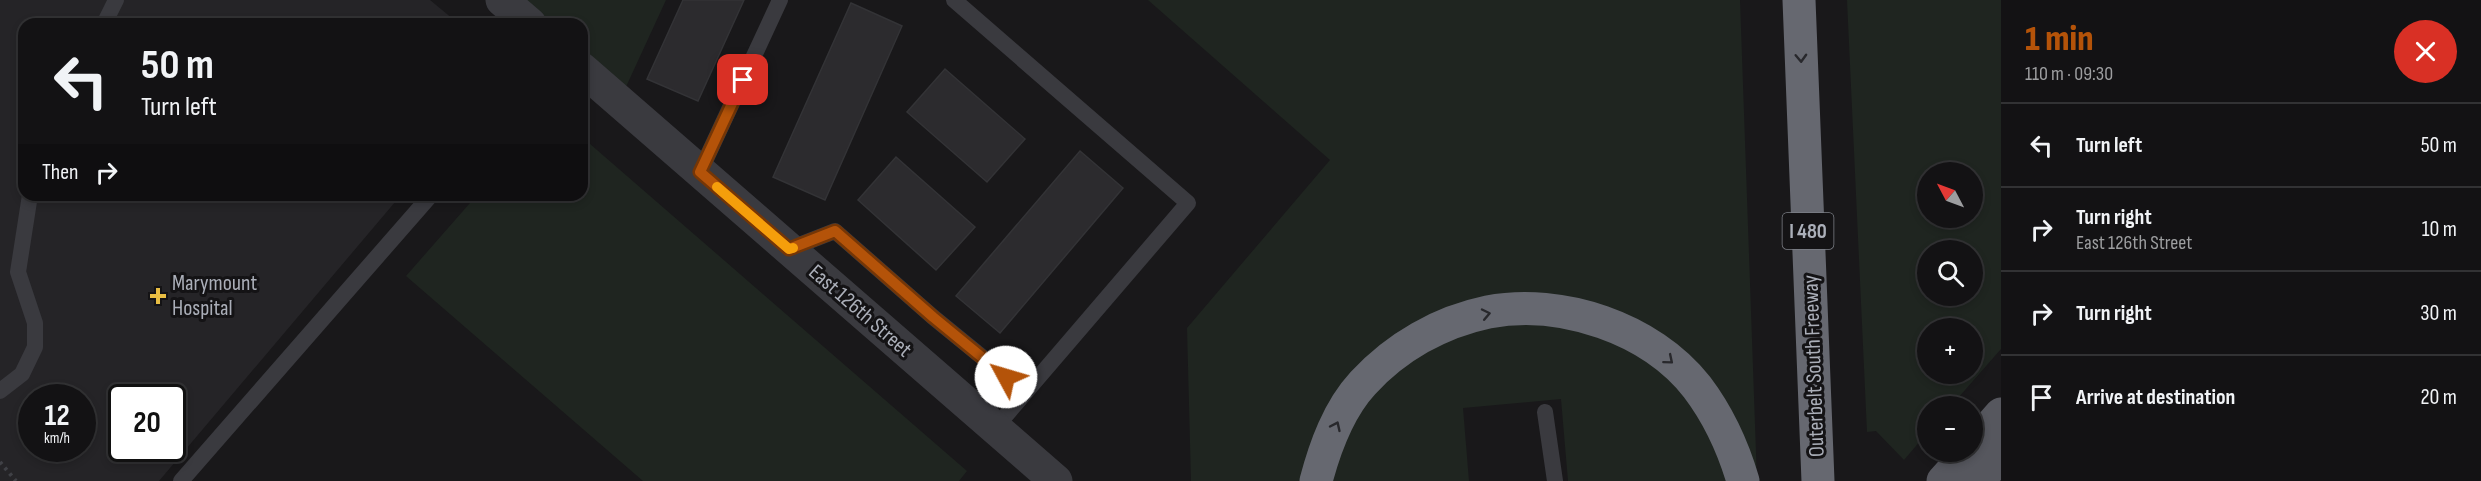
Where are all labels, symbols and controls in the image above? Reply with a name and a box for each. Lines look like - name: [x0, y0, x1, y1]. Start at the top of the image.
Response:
- text: 1 min: [2025, 18, 2093, 61]
- button: close: [2394, 20, 2457, 83]
- text: 50 m: [141, 40, 214, 91]
- icon: left: [42, 42, 120, 120]
- pin: [717, 54, 768, 105]
- one-way arrow: [1795, 54, 1807, 63]
- text: 110 m · 09:30: [2025, 62, 2113, 86]
- icon: arrive: [726, 63, 759, 96]
- text: Turn left: [141, 91, 217, 123]
- icon: left: [2025, 129, 2058, 162]
- text: Turn left: [2076, 132, 2142, 159]
- text: 50 m: [2421, 132, 2457, 159]
- icon: right: [90, 156, 123, 189]
- text: Then: [42, 159, 78, 186]
- north arrow: [1917, 162, 1983, 228]
- map controls: [1917, 162, 1983, 462]
- text: Turn right: [2076, 204, 2152, 231]
- road number: I 480: [1782, 213, 1834, 249]
- icon: right: [2025, 213, 2058, 246]
- text: 10 m: [2422, 216, 2457, 243]
- text: East 126th Street: [2076, 231, 2192, 255]
- button: search: [1917, 240, 1983, 306]
- street label: East 126th Street: [803, 259, 917, 363]
- place label: Marymount Hospital: [172, 270, 258, 322]
- street label: Outerbelt South Freeway: [1797, 274, 1831, 457]
- marker: Marymount Hospital: [149, 287, 167, 305]
- icon: right: [2025, 297, 2058, 330]
- text: Turn right: [2076, 300, 2152, 327]
- text: 30 m: [2420, 300, 2457, 327]
- one-way arrow: [1481, 308, 1491, 321]
- button: +: [1917, 318, 1983, 384]
- position arrow: [974, 345, 1038, 409]
- one-way arrow: [1662, 352, 1673, 363]
- icon: arrive: [2025, 381, 2058, 414]
- speed limit sign: 20: [108, 384, 186, 462]
- text: Arrive at destination: [2076, 384, 2235, 411]
- text: 20 m: [2421, 384, 2457, 411]
- button: −: [1917, 396, 1983, 462]
- text: 12: [44, 398, 70, 434]
- one-way arrow: [1328, 422, 1340, 433]
- text: km/h: [44, 429, 70, 448]

